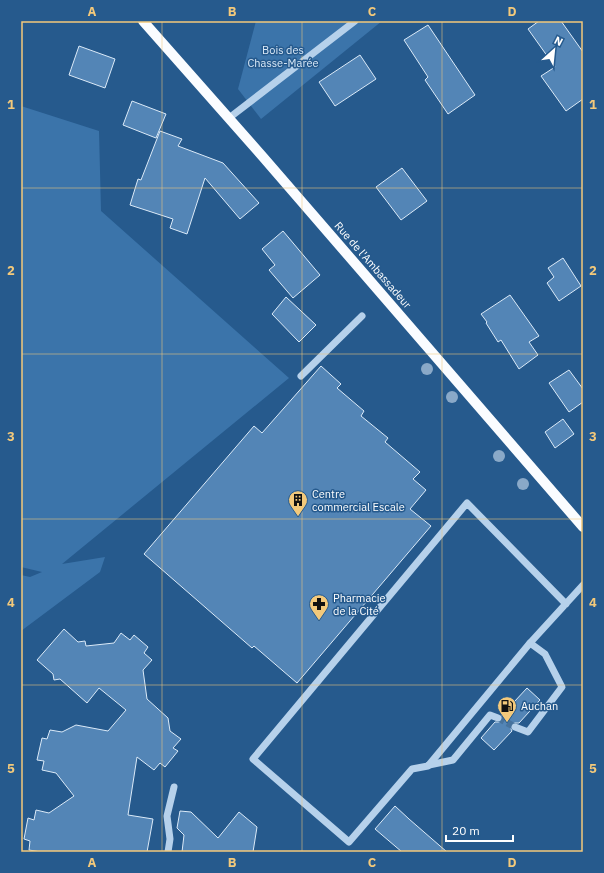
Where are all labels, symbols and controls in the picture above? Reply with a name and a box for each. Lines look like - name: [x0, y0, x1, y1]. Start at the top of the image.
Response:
- text: A: [88, 3, 97, 20]
- text: B: [228, 3, 237, 20]
- text: C: [368, 3, 377, 20]
- text: D: [507, 3, 517, 20]
- north arrow: [534, 30, 574, 70]
- text: N: [552, 33, 565, 49]
- park label: Bois des Chasse-Marée: [247, 43, 319, 70]
- text: 1: [7, 96, 15, 113]
- text: 1: [589, 96, 597, 113]
- street label: Rue de l'Ambassadeur: [332, 219, 414, 311]
- text: 2: [7, 262, 15, 279]
- text: 2: [589, 262, 597, 279]
- text: 3: [7, 428, 15, 445]
- text: 3: [589, 428, 597, 445]
- place label: Centre commercial Escale: [312, 487, 405, 514]
- building icon: Centre commercial Escale: [287, 489, 309, 517]
- place label: Pharmacie de la Cité: [333, 591, 386, 618]
- pharmacy icon: Pharmacie de la Cité: [308, 593, 330, 621]
- text: 4: [7, 594, 15, 611]
- text: 4: [589, 594, 597, 611]
- fuel station icon: Auchan: [496, 695, 518, 723]
- place label: Auchan: [521, 699, 558, 713]
- text: 5: [7, 760, 15, 777]
- text: 5: [589, 760, 597, 777]
- scale bar: [446, 817, 513, 843]
- text: 20 m: [452, 823, 480, 838]
- text: A: [88, 854, 97, 871]
- text: B: [228, 854, 237, 871]
- text: C: [368, 854, 377, 871]
- text: D: [507, 854, 517, 871]

